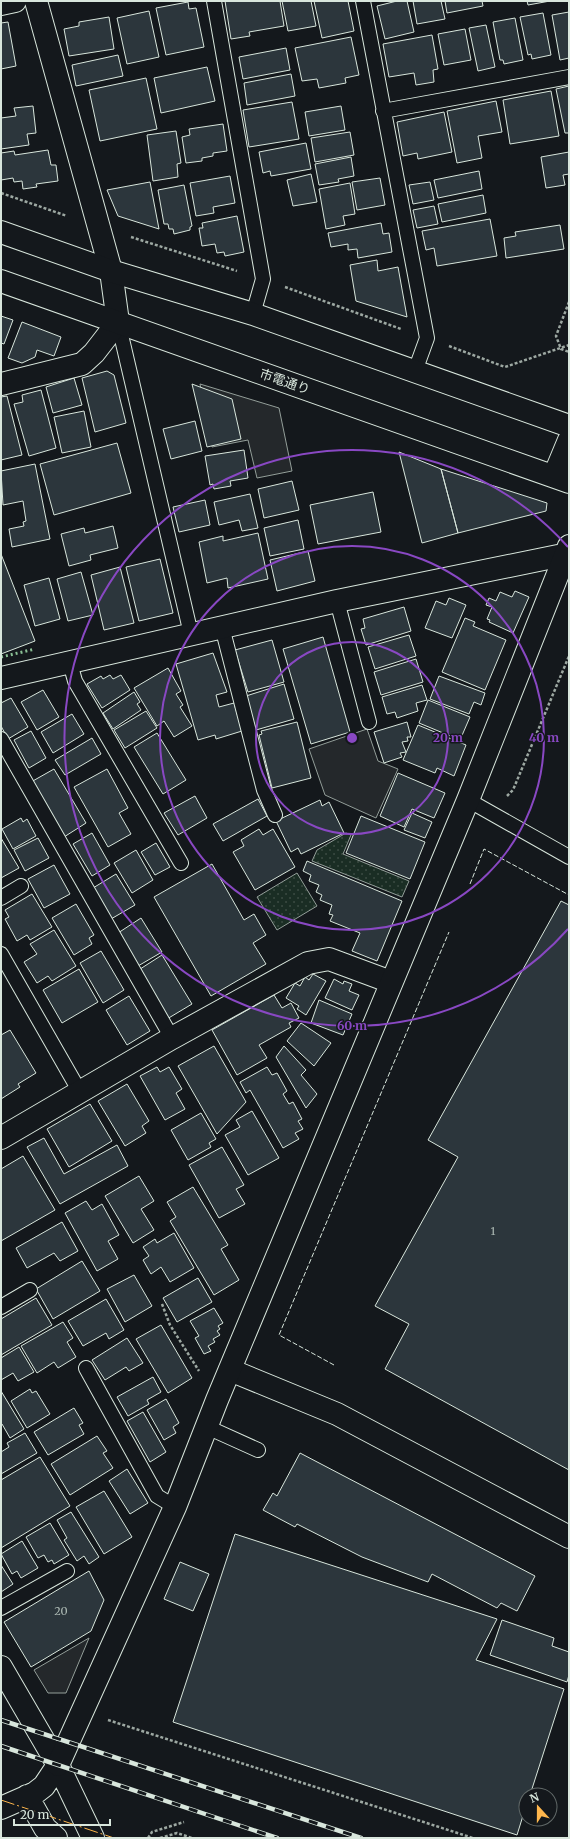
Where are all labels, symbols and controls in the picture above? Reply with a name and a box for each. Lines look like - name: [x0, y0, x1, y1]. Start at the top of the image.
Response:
- street label: 市電通り: [257, 365, 312, 398]
- text: 20 m: [433, 730, 463, 745]
- text: 40 m: [529, 730, 559, 745]
- centre of rings: [345, 731, 359, 745]
- text: 60 m: [337, 1018, 367, 1033]
- house number: 1: [491, 1224, 496, 1238]
- house number: 20: [54, 1604, 68, 1618]
- north arrow: [518, 1787, 558, 1827]
- text: N: [528, 1789, 541, 1806]
- scale bar: [14, 1801, 110, 1827]
- text: 20 m: [20, 1807, 49, 1822]

